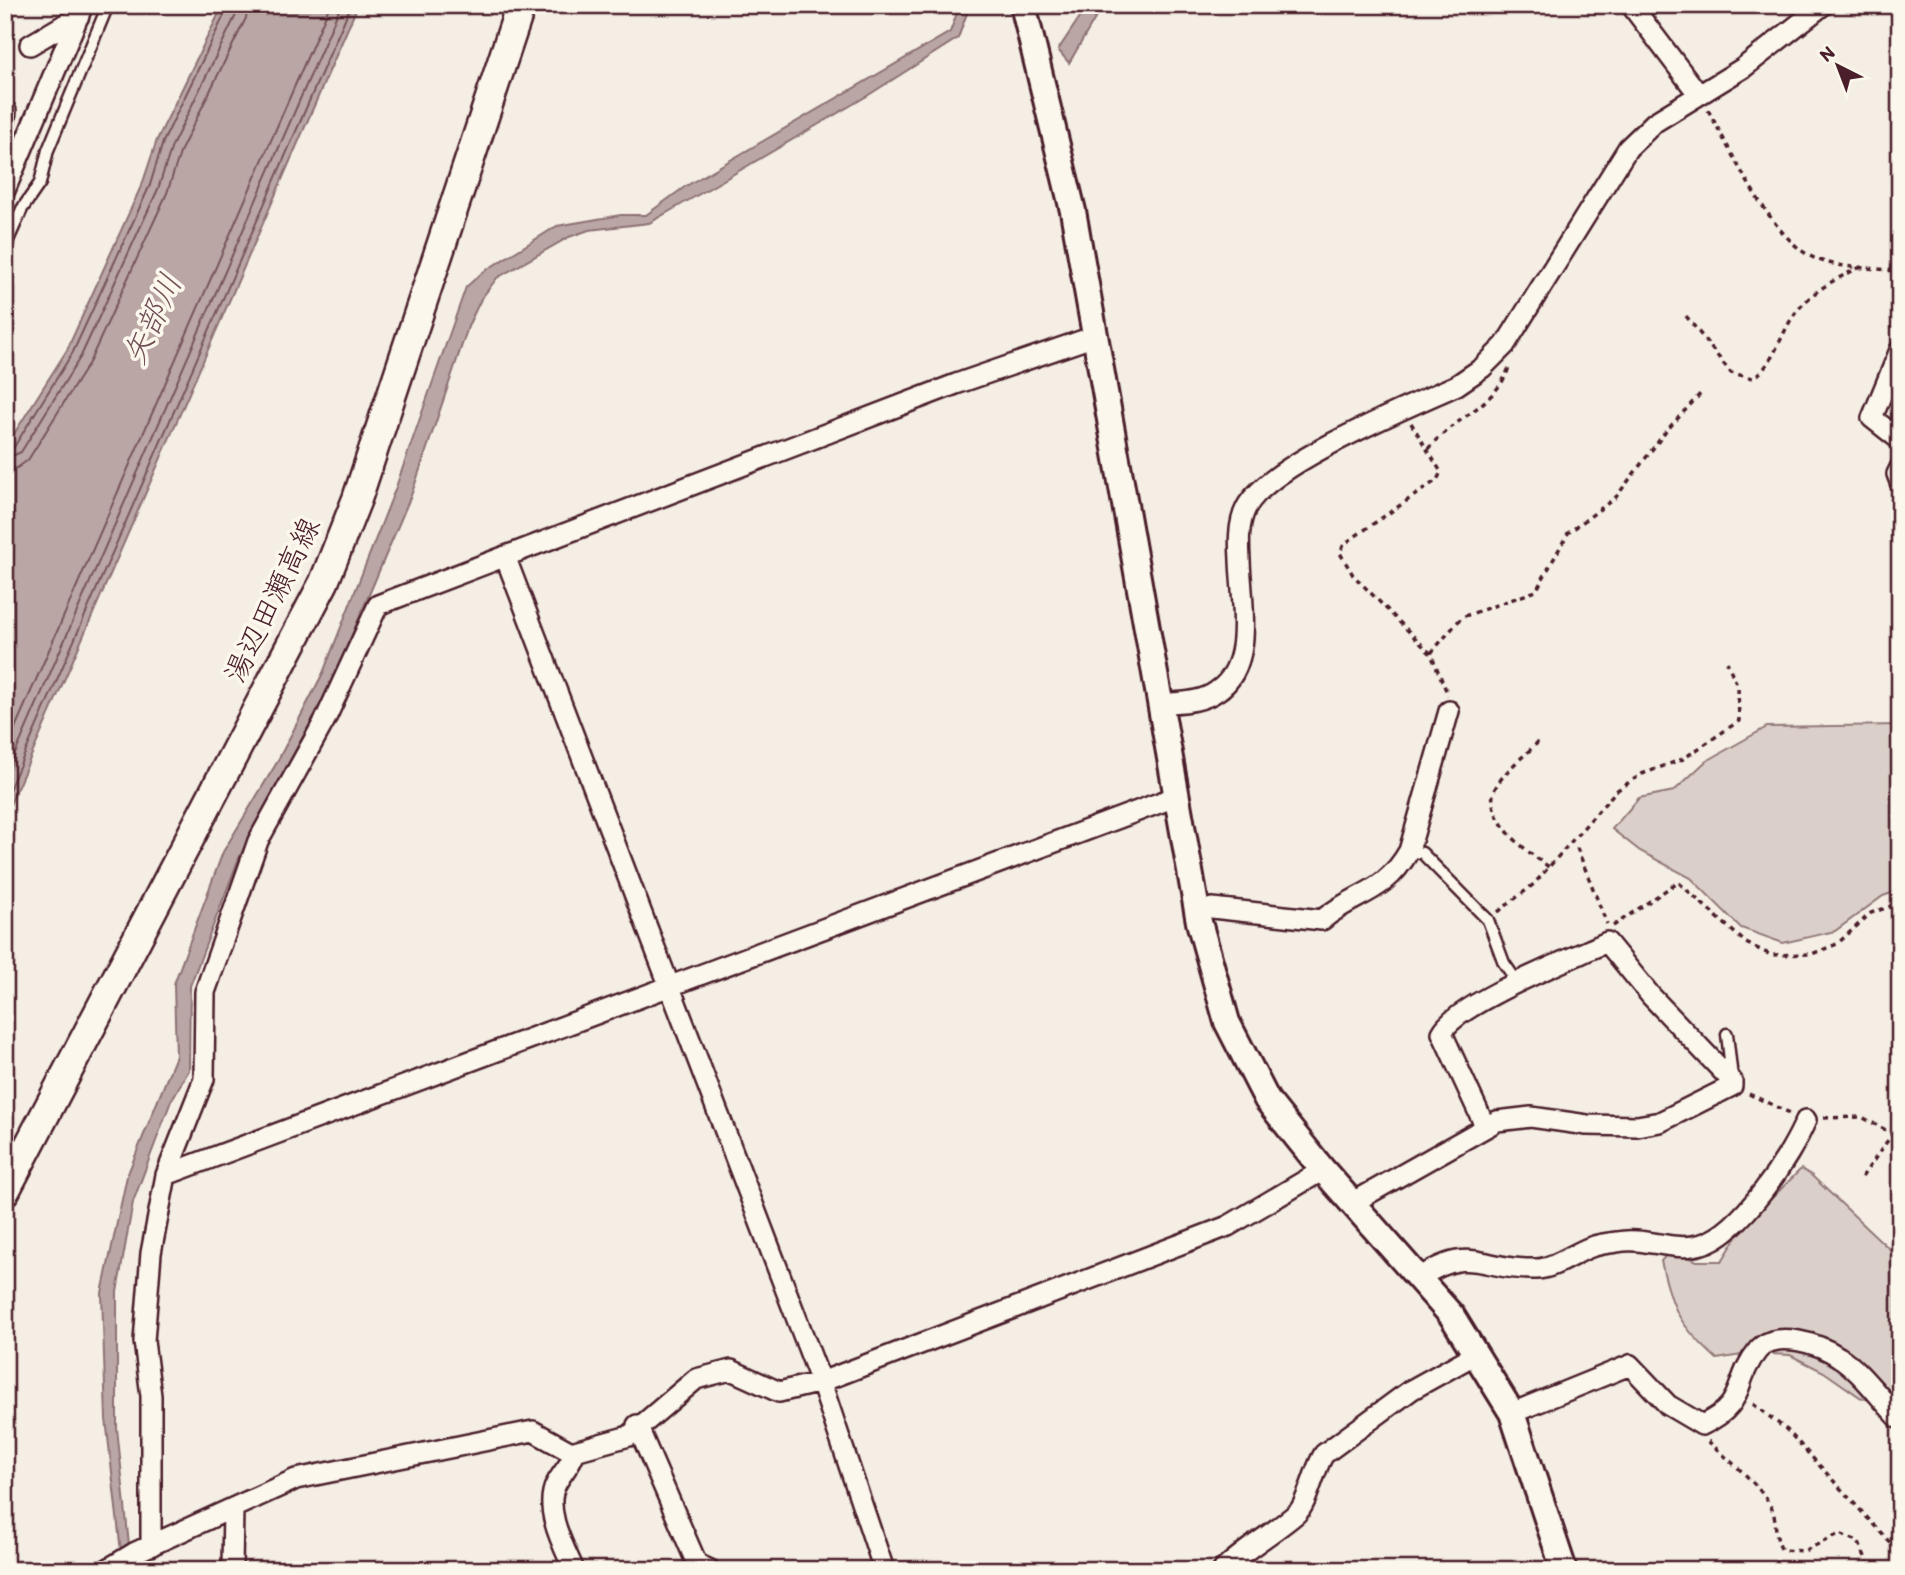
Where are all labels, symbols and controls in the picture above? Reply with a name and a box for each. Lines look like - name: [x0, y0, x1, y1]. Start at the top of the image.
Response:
- north arrow: [1804, 32, 1874, 102]
- text: N: [1814, 41, 1839, 67]
- water label: 矢部川: [114, 267, 190, 371]
- street label: 湯辺田瀬高線: [215, 511, 328, 689]

